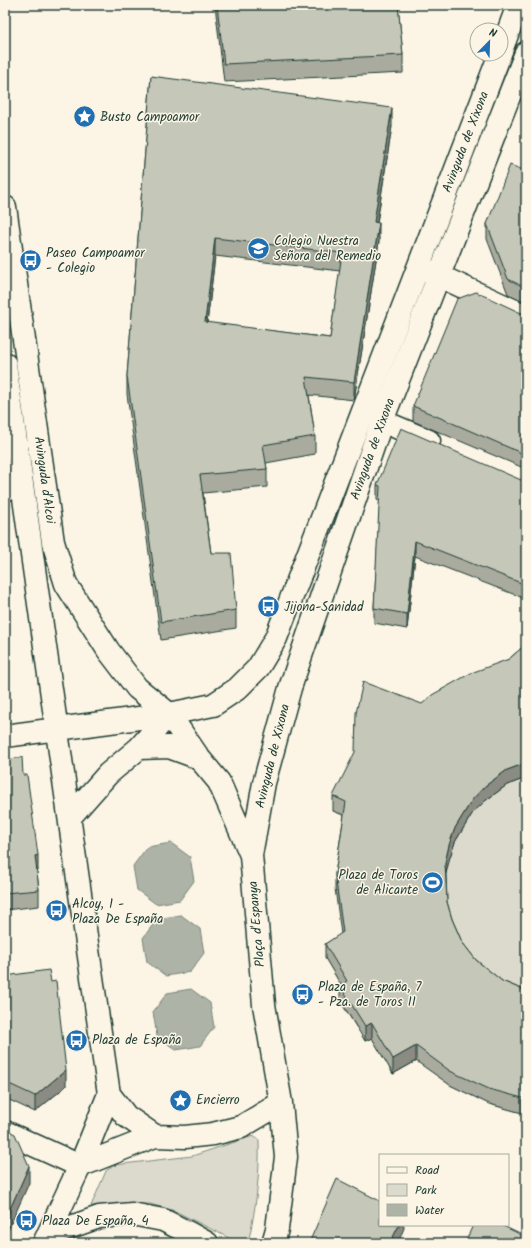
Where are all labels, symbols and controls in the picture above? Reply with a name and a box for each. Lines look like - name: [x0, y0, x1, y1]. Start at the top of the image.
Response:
- north arrow: [469, 22, 509, 62]
- text: N: [486, 24, 499, 43]
- street label: Avinguda de Xixona: [437, 88, 495, 196]
- place icon: Busto Campoamor: [72, 104, 98, 130]
- place label: Busto Campoamor: [100, 107, 200, 128]
- place label: Colegio Nuestra Señora del Remedio: [274, 231, 381, 267]
- school or university icon: Colegio Nuestra Señora del Remedio: [245, 235, 271, 261]
- place label: Paseo Campoamor - Colegio: [46, 243, 145, 279]
- bus stop icon: Paseo Campoamor - Colegio: [17, 247, 43, 273]
- street label: Avinguda de Xixona: [345, 395, 401, 503]
- street label: Avinguda d'Alcoi: [27, 435, 61, 526]
- bus stop icon: Jijona-Sanidad: [256, 594, 282, 620]
- place label: Jijona-Sanidad: [284, 597, 364, 618]
- street label: Avinguda de Xixona: [250, 702, 296, 810]
- place label: Plaza de Toros de Alicante: [339, 865, 418, 901]
- sports icon: Plaza de Toros de Alicante: [420, 869, 446, 895]
- street label: Plaça d'Espanya: [243, 880, 271, 968]
- place label: Alcoy, 1 - Plaza De España: [72, 894, 163, 930]
- bus stop icon: Alcoy, 1 - Plaza De España: [43, 898, 69, 924]
- place label: Plaza de España, 7 - Pza. de Toros II: [318, 977, 423, 1013]
- bus stop icon: Plaza de España, 7 - Pza. de Toros II: [290, 981, 316, 1007]
- bus stop icon: Plaza de España: [63, 1027, 89, 1053]
- place label: Plaza de España: [92, 1030, 181, 1051]
- place icon: Encierro: [167, 1087, 193, 1113]
- place label: Encierro: [196, 1090, 240, 1111]
- legend: [379, 1154, 509, 1226]
- text: Road: [415, 1161, 440, 1180]
- text: Park: [415, 1181, 437, 1200]
- text: Water: [415, 1201, 445, 1220]
- bus stop icon: Plaza De España, 4: [13, 1208, 39, 1234]
- place label: Plaza De España, 4: [42, 1211, 149, 1232]

